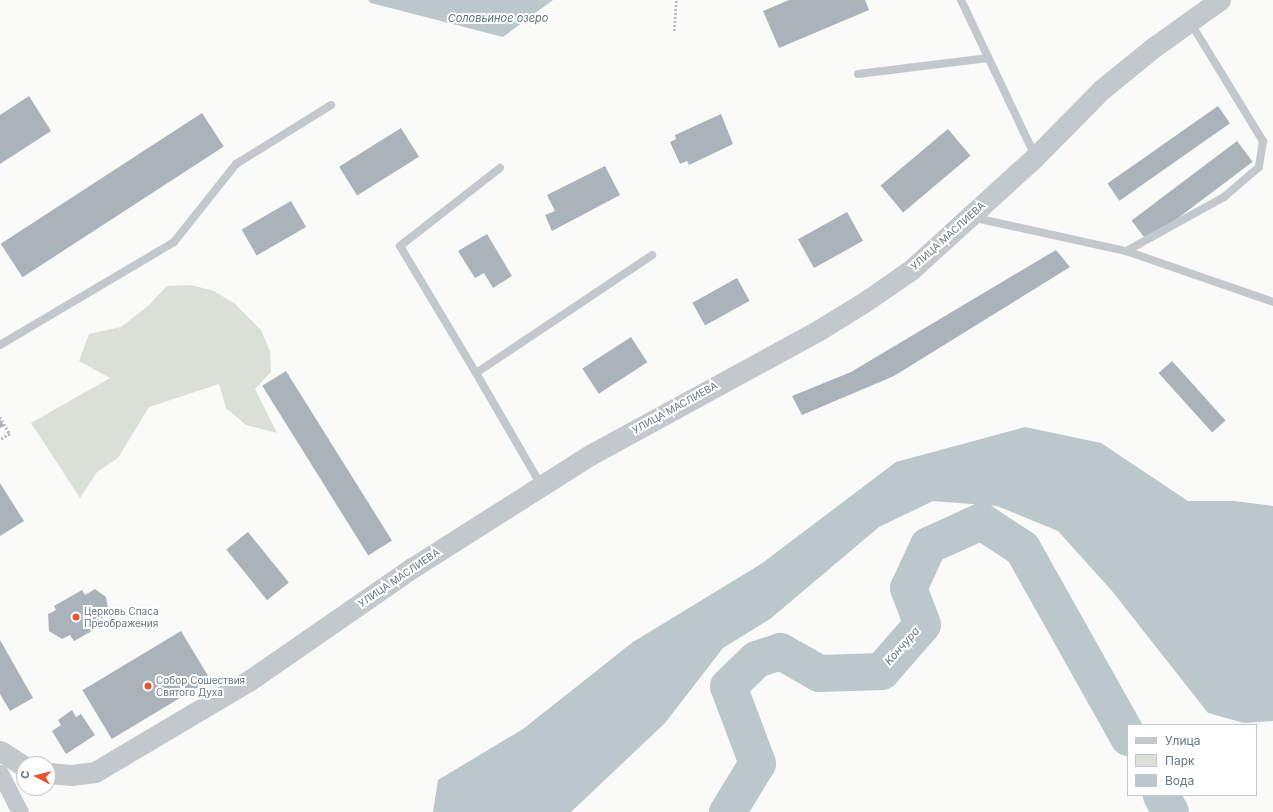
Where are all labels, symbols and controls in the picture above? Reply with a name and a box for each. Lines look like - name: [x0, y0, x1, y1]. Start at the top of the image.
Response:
- water label: Соловьиное озеро: [448, 11, 548, 25]
- street label: УЛИЦА МАСЛИЕВА: [908, 200, 988, 272]
- street label: УЛИЦА МАСЛИЕВА: [630, 380, 720, 436]
- street label: УЛИЦА МАСЛИЕВА: [356, 546, 442, 610]
- place label: Церковь Спаса Преображения: [84, 605, 159, 628]
- marker: Церковь Спаса Преображения: [71, 612, 81, 622]
- water label: Кончура: [882, 624, 922, 668]
- place label: Собор Сошествия Святого Духа: [156, 674, 245, 698]
- marker: Собор Сошествия Святого Духа: [143, 681, 153, 691]
- legend: [1127, 724, 1257, 796]
- text: Улица: [1165, 733, 1200, 748]
- text: Парк: [1165, 753, 1195, 768]
- north arrow: [16, 756, 56, 796]
- text: С: [18, 770, 33, 780]
- text: Вода: [1165, 773, 1194, 788]

